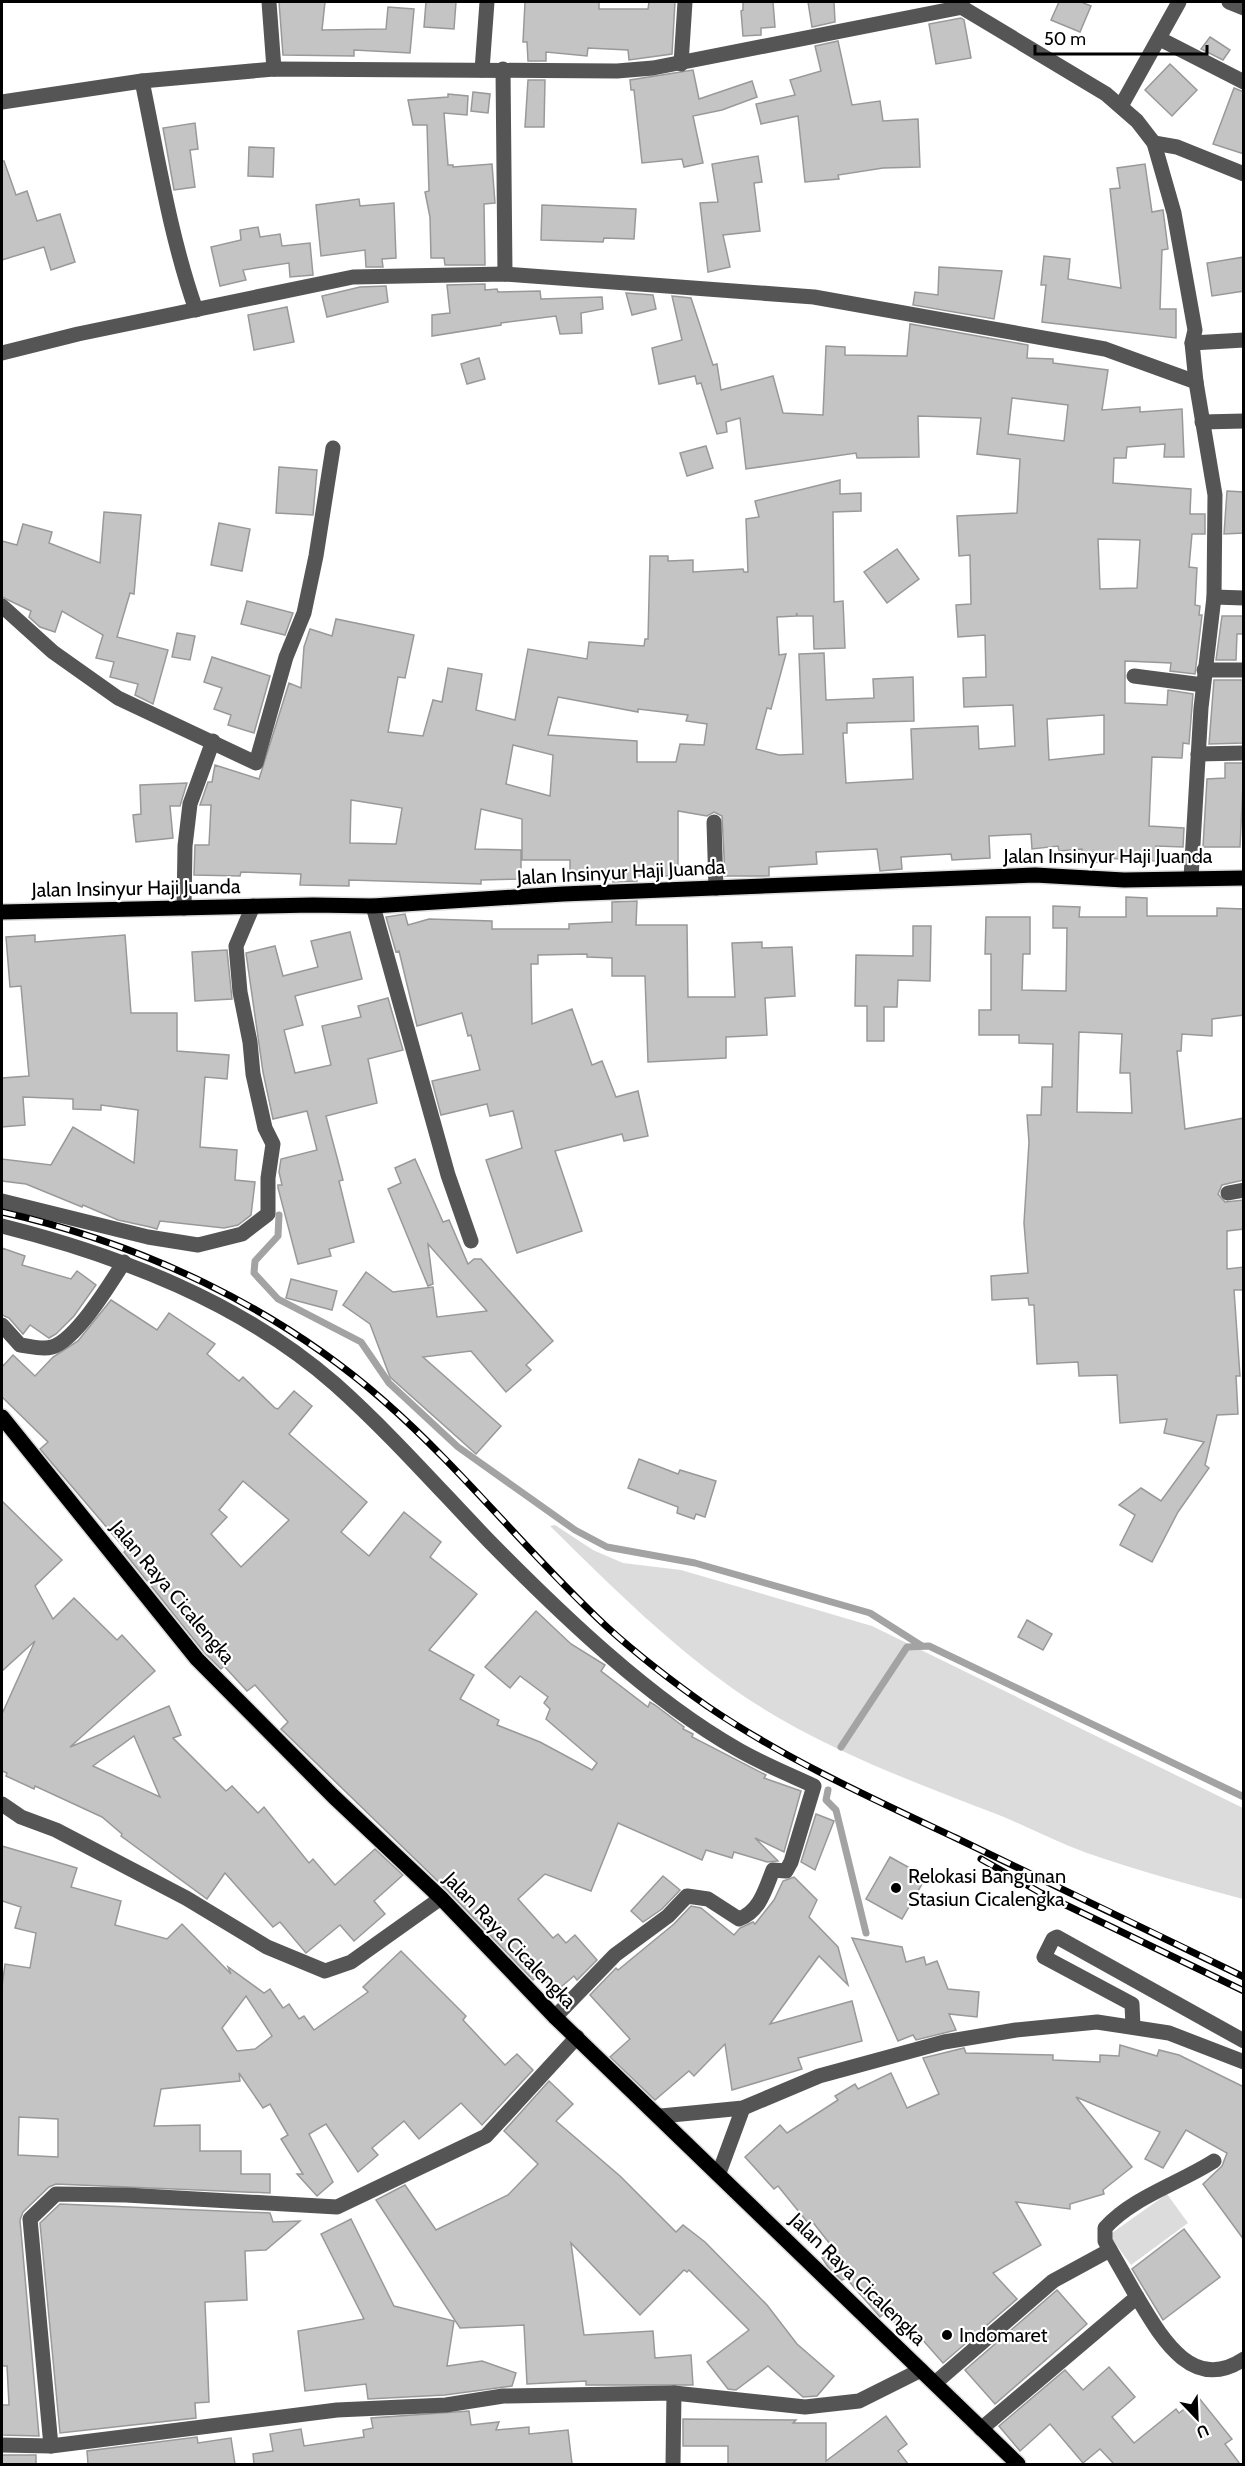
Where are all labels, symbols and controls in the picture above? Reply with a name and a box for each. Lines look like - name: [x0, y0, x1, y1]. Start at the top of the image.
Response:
- scale bar: [1035, 18, 1208, 56]
- text: 50 m: [1044, 28, 1086, 50]
- street label: Jalan Insinyur Haji Juanda: [1003, 844, 1213, 868]
- street label: Jalan Insinyur Haji Juanda: [515, 855, 726, 889]
- street label: Jalan Insinyur Haji Juanda: [30, 874, 241, 902]
- street label: Jalan Raya Cicalengka: [105, 1515, 240, 1669]
- place label: Relokasi Bangunan Stasiun Cicalengka: [908, 1864, 1066, 1911]
- street label: Jalan Raya Cicalengka: [438, 1866, 581, 2013]
- marker: Relokasi Bangunan Stasiun Cicalengka: [889, 1881, 903, 1895]
- street label: Jalan Raya Cicalengka: [784, 2207, 931, 2350]
- place label: Indomaret: [959, 2323, 1048, 2347]
- marker: Indomaret: [940, 2328, 954, 2342]
- north arrow: [1167, 2388, 1227, 2448]
- text: U: [1194, 2420, 1212, 2442]

